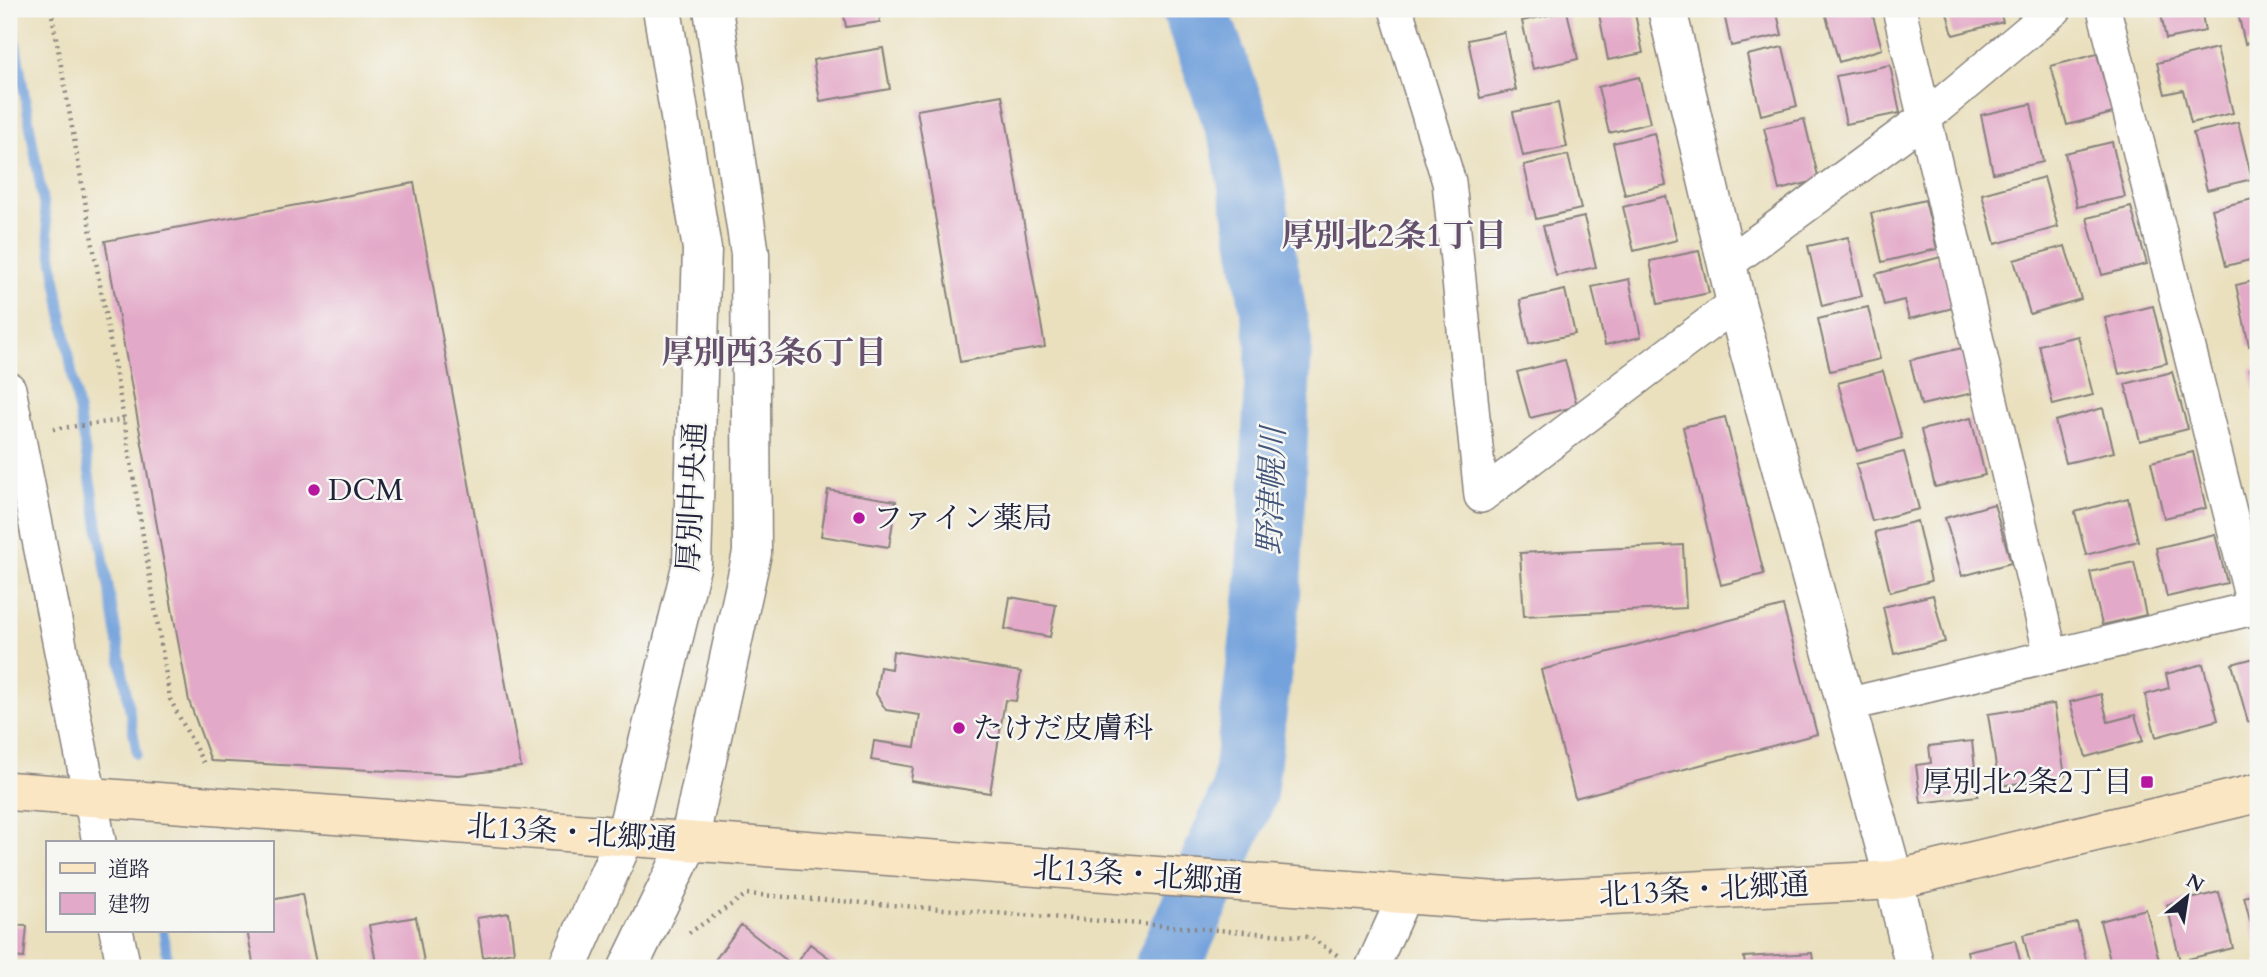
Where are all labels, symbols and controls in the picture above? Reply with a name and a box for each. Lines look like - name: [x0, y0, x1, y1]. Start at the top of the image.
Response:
- district label: 厚別北2条1丁目: [1282, 214, 1506, 258]
- district label: 厚別西3条6丁目: [662, 331, 886, 375]
- street label: 厚別中央通: [668, 421, 716, 573]
- water label: 野津幌川: [1248, 423, 1296, 556]
- place label: DCM: [328, 470, 404, 511]
- marker: DCM: [306, 482, 322, 498]
- place label: ファイン薬局: [873, 498, 1052, 539]
- marker: ファイン薬局: [851, 510, 867, 526]
- place label: たけだ皮膚科: [973, 708, 1153, 749]
- marker: たけだ皮膚科: [951, 720, 967, 736]
- place label: 厚別北2条2丁目: [1922, 762, 2133, 803]
- marker: 厚別北2条2丁目: [2139, 774, 2155, 790]
- street label: 北13条・北郷通: [465, 805, 679, 861]
- legend: [46, 841, 273, 932]
- street label: 北13条・北郷通: [1031, 847, 1245, 903]
- text: 道路: [108, 855, 150, 884]
- north arrow: [2152, 862, 2222, 932]
- street label: 北13条・北郷通: [1598, 864, 1810, 916]
- text: N: [2181, 868, 2209, 899]
- text: 建物: [108, 890, 150, 919]

